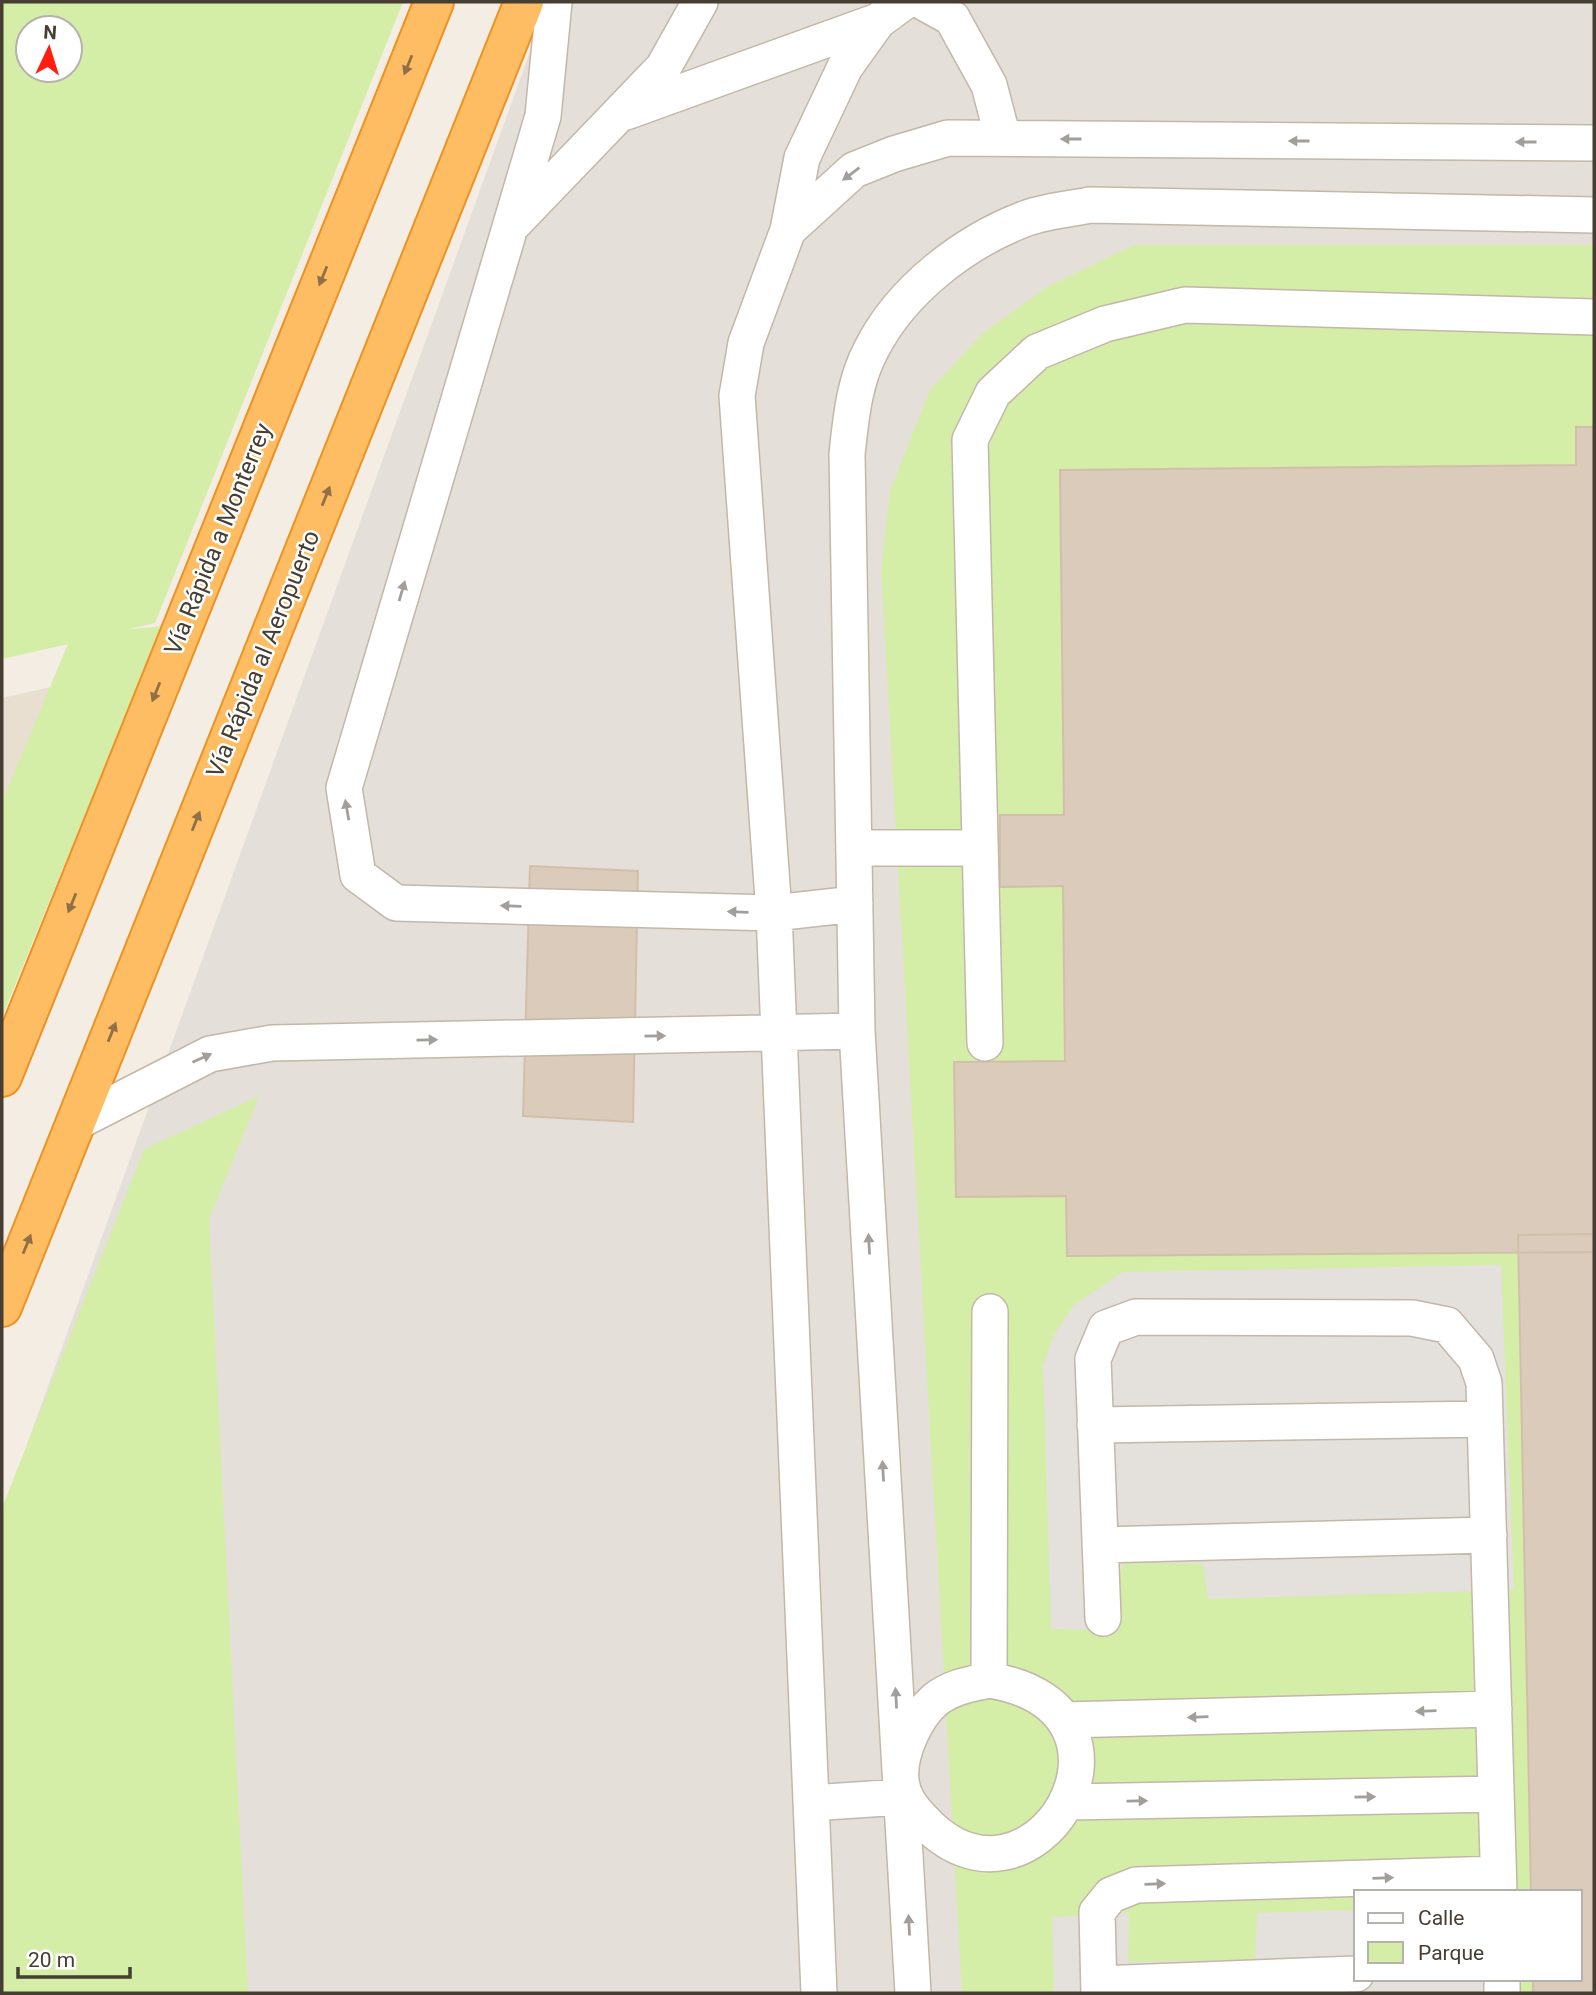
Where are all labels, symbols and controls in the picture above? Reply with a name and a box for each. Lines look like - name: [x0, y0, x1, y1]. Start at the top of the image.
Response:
- north arrow: [14, 14, 84, 84]
- text: N: [43, 21, 58, 44]
- one-way arrow: [403, 55, 414, 76]
- one-way arrow: [1060, 133, 1082, 145]
- one-way arrow: [1287, 135, 1309, 146]
- one-way arrow: [1515, 136, 1537, 148]
- one-way arrow: [842, 167, 860, 181]
- one-way arrow: [318, 266, 329, 287]
- street label: Vía Rápida a Monterrey: [159, 418, 278, 659]
- one-way arrow: [321, 486, 332, 507]
- street label: Vía Rápida al Aeropuerto: [201, 526, 325, 782]
- one-way arrow: [397, 580, 407, 601]
- one-way arrow: [151, 682, 162, 703]
- one-way arrow: [341, 799, 352, 821]
- one-way arrow: [191, 811, 202, 832]
- one-way arrow: [66, 893, 77, 914]
- one-way arrow: [500, 900, 522, 912]
- one-way arrow: [727, 906, 749, 918]
- one-way arrow: [106, 1022, 117, 1043]
- one-way arrow: [644, 1030, 666, 1042]
- one-way arrow: [416, 1034, 438, 1046]
- one-way arrow: [191, 1052, 212, 1063]
- one-way arrow: [22, 1233, 33, 1254]
- one-way arrow: [864, 1233, 875, 1255]
- one-way arrow: [877, 1460, 888, 1482]
- one-way arrow: [890, 1687, 901, 1709]
- one-way arrow: [1414, 1705, 1436, 1716]
- one-way arrow: [1187, 1711, 1209, 1722]
- one-way arrow: [1354, 1791, 1376, 1803]
- one-way arrow: [1127, 1795, 1149, 1807]
- one-way arrow: [1372, 1872, 1394, 1883]
- one-way arrow: [1145, 1879, 1167, 1890]
- legend: [1354, 1890, 1582, 1981]
- text: Calle: [1418, 1906, 1464, 1930]
- one-way arrow: [904, 1914, 915, 1936]
- scale bar: [18, 1936, 130, 1980]
- text: Parque: [1418, 1941, 1484, 1965]
- text: 20 m: [28, 1948, 75, 1972]

